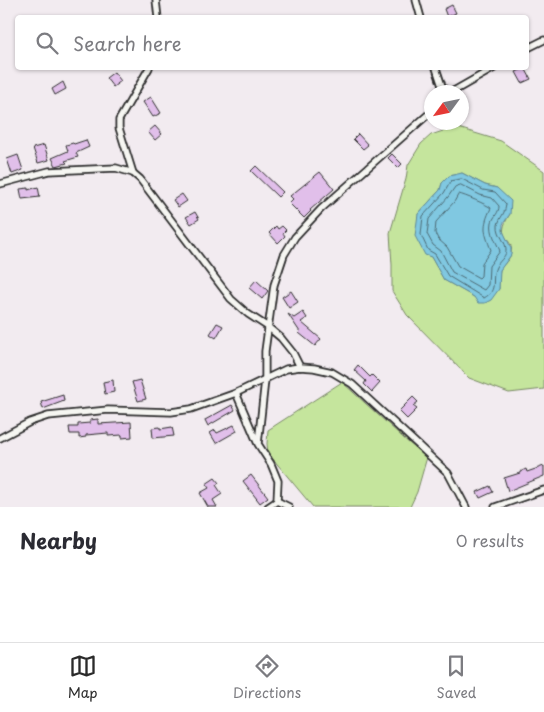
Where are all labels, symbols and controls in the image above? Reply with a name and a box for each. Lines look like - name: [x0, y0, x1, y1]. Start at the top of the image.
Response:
- search box: [15, 15, 529, 70]
- icon: search: [33, 29, 61, 57]
- text: Search here: [73, 29, 182, 57]
- north arrow: [424, 85, 469, 130]
- text: Nearby: [20, 524, 97, 556]
- text: 0 results: [456, 528, 524, 552]
- tab: Map: [68, 652, 98, 703]
- tab: Directions: [233, 652, 301, 703]
- tab: Saved: [437, 652, 476, 703]

